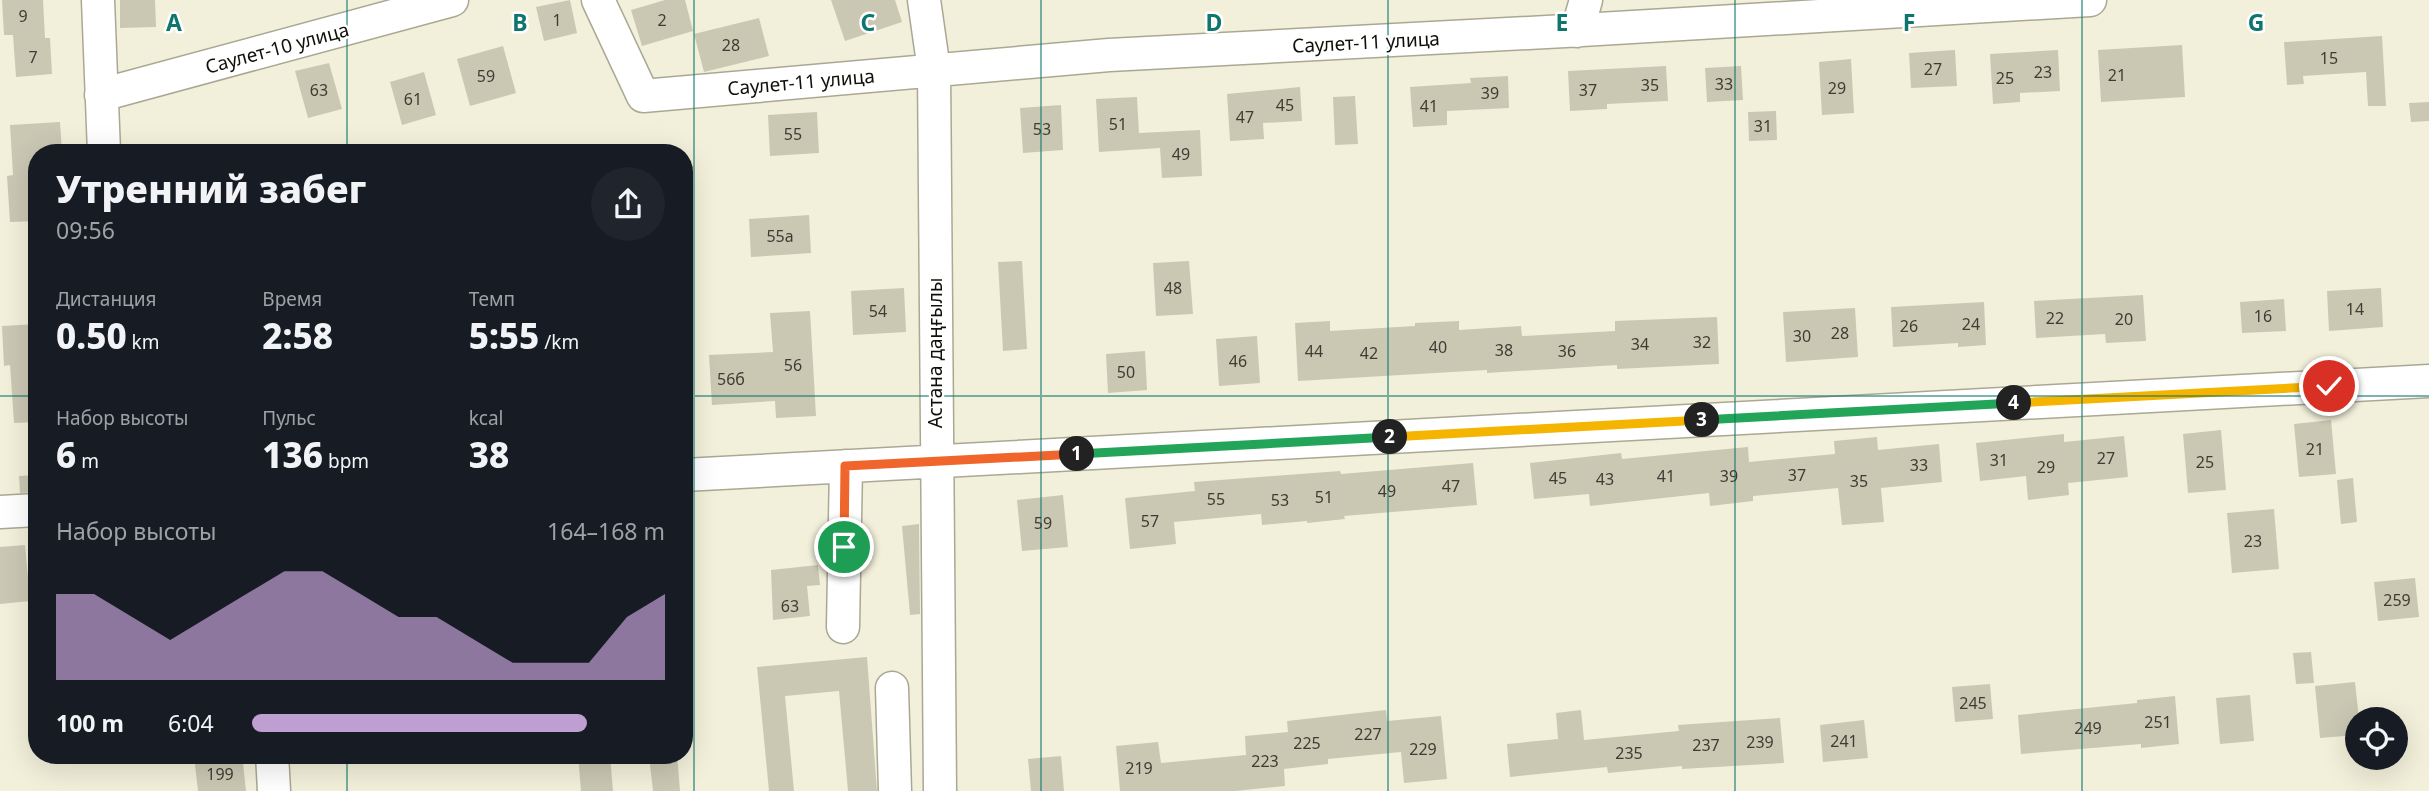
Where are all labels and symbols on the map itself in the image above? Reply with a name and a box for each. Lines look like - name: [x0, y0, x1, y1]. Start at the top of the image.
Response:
- house number: 9: [18, 5, 28, 27]
- text: A: [166, 6, 182, 38]
- text: B: [512, 6, 528, 38]
- text: C: [861, 6, 876, 38]
- text: D: [1206, 6, 1222, 38]
- text: E: [1556, 6, 1568, 38]
- text: F: [1903, 6, 1915, 38]
- text: G: [2248, 6, 2264, 38]
- house number: 1: [552, 9, 562, 31]
- house number: 2: [657, 9, 667, 31]
- street label: Саулет-10 улица: [202, 16, 352, 80]
- street label: Саулет-11 улица: [1292, 25, 1440, 59]
- house number: 28: [722, 34, 740, 56]
- house number: 7: [28, 46, 38, 68]
- house number: 15: [2320, 47, 2338, 69]
- house number: 27: [1924, 58, 1942, 80]
- house number: 23: [2034, 61, 2052, 83]
- street label: Саулет-11 улица: [726, 63, 876, 101]
- house number: 21: [2108, 64, 2126, 86]
- house number: 59: [477, 65, 495, 87]
- house number: 25: [1996, 67, 2014, 89]
- house number: 33: [1715, 73, 1733, 95]
- house number: 35: [1641, 74, 1659, 96]
- house number: 29: [1828, 77, 1846, 99]
- house number: 63: [310, 79, 328, 101]
- house number: 37: [1579, 79, 1597, 101]
- house number: 39: [1481, 82, 1499, 104]
- house number: 61: [404, 88, 422, 110]
- house number: 45: [1276, 94, 1294, 116]
- house number: 41: [1420, 95, 1438, 117]
- house number: 47: [1236, 106, 1254, 128]
- house number: 51: [1109, 113, 1127, 135]
- house number: 31: [1754, 115, 1772, 137]
- house number: 53: [1033, 118, 1051, 140]
- house number: 55: [784, 123, 802, 145]
- house number: 49: [1172, 143, 1190, 165]
- house number: 55а: [766, 225, 794, 247]
- house number: 48: [1164, 277, 1182, 299]
- street label: Астана даңғылы: [922, 278, 948, 428]
- house number: 14: [2346, 298, 2364, 320]
- house number: 54: [869, 300, 887, 322]
- house number: 16: [2254, 305, 2272, 327]
- house number: 22: [2046, 307, 2064, 329]
- house number: 20: [2115, 308, 2133, 330]
- house number: 24: [1962, 313, 1980, 335]
- house number: 26: [1900, 315, 1918, 337]
- house number: 28: [1831, 322, 1849, 344]
- house number: 30: [1793, 325, 1811, 347]
- house number: 32: [1693, 331, 1711, 353]
- house number: 34: [1631, 333, 1649, 355]
- house number: 40: [1429, 336, 1447, 358]
- house number: 38: [1495, 339, 1513, 361]
- house number: 44: [1305, 340, 1323, 362]
- house number: 36: [1558, 340, 1576, 362]
- house number: 42: [1360, 342, 1378, 364]
- house number: 46: [1229, 350, 1247, 372]
- house number: 56: [784, 354, 802, 376]
- pin: [2299, 356, 2359, 416]
- house number: 50: [1117, 361, 1135, 383]
- house number: 56б: [717, 368, 745, 390]
- pin: 4: [1996, 386, 2032, 420]
- pin: 3: [1684, 402, 1720, 438]
- pin: 2: [1372, 420, 1408, 454]
- pin: 1: [1060, 436, 1094, 472]
- house number: 21: [2306, 438, 2324, 460]
- house number: 27: [2097, 447, 2115, 469]
- house number: 31: [1990, 449, 2008, 471]
- house number: 25: [2196, 451, 2214, 473]
- house number: 33: [1910, 454, 1928, 476]
- house number: 29: [2037, 456, 2055, 478]
- house number: 37: [1788, 464, 1806, 486]
- house number: 41: [1657, 465, 1675, 487]
- house number: 39: [1720, 465, 1738, 487]
- house number: 45: [1549, 467, 1567, 489]
- house number: 43: [1596, 468, 1614, 490]
- house number: 35: [1850, 470, 1868, 492]
- house number: 47: [1442, 475, 1460, 497]
- house number: 49: [1378, 480, 1396, 502]
- house number: 51: [1315, 486, 1333, 508]
- house number: 55: [1207, 488, 1225, 510]
- house number: 53: [1271, 489, 1289, 511]
- house number: 57: [1141, 510, 1159, 532]
- house number: 59: [1034, 512, 1052, 534]
- pin: [814, 517, 874, 577]
- house number: 23: [2244, 530, 2262, 552]
- house number: 259: [2383, 589, 2411, 611]
- house number: 63: [781, 595, 799, 617]
- house number: 245: [1959, 692, 1987, 714]
- house number: 251: [2144, 711, 2172, 733]
- house number: 249: [2074, 717, 2102, 739]
- house number: 227: [1354, 723, 1382, 745]
- house number: 241: [1830, 730, 1858, 752]
- house number: 239: [1746, 731, 1774, 753]
- house number: 225: [1293, 732, 1321, 754]
- house number: 237: [1692, 734, 1720, 756]
- house number: 229: [1409, 738, 1437, 760]
- house number: 235: [1615, 742, 1643, 764]
- house number: 223: [1251, 750, 1279, 772]
- house number: 219: [1125, 757, 1153, 779]
- house number: 199: [206, 763, 234, 785]

